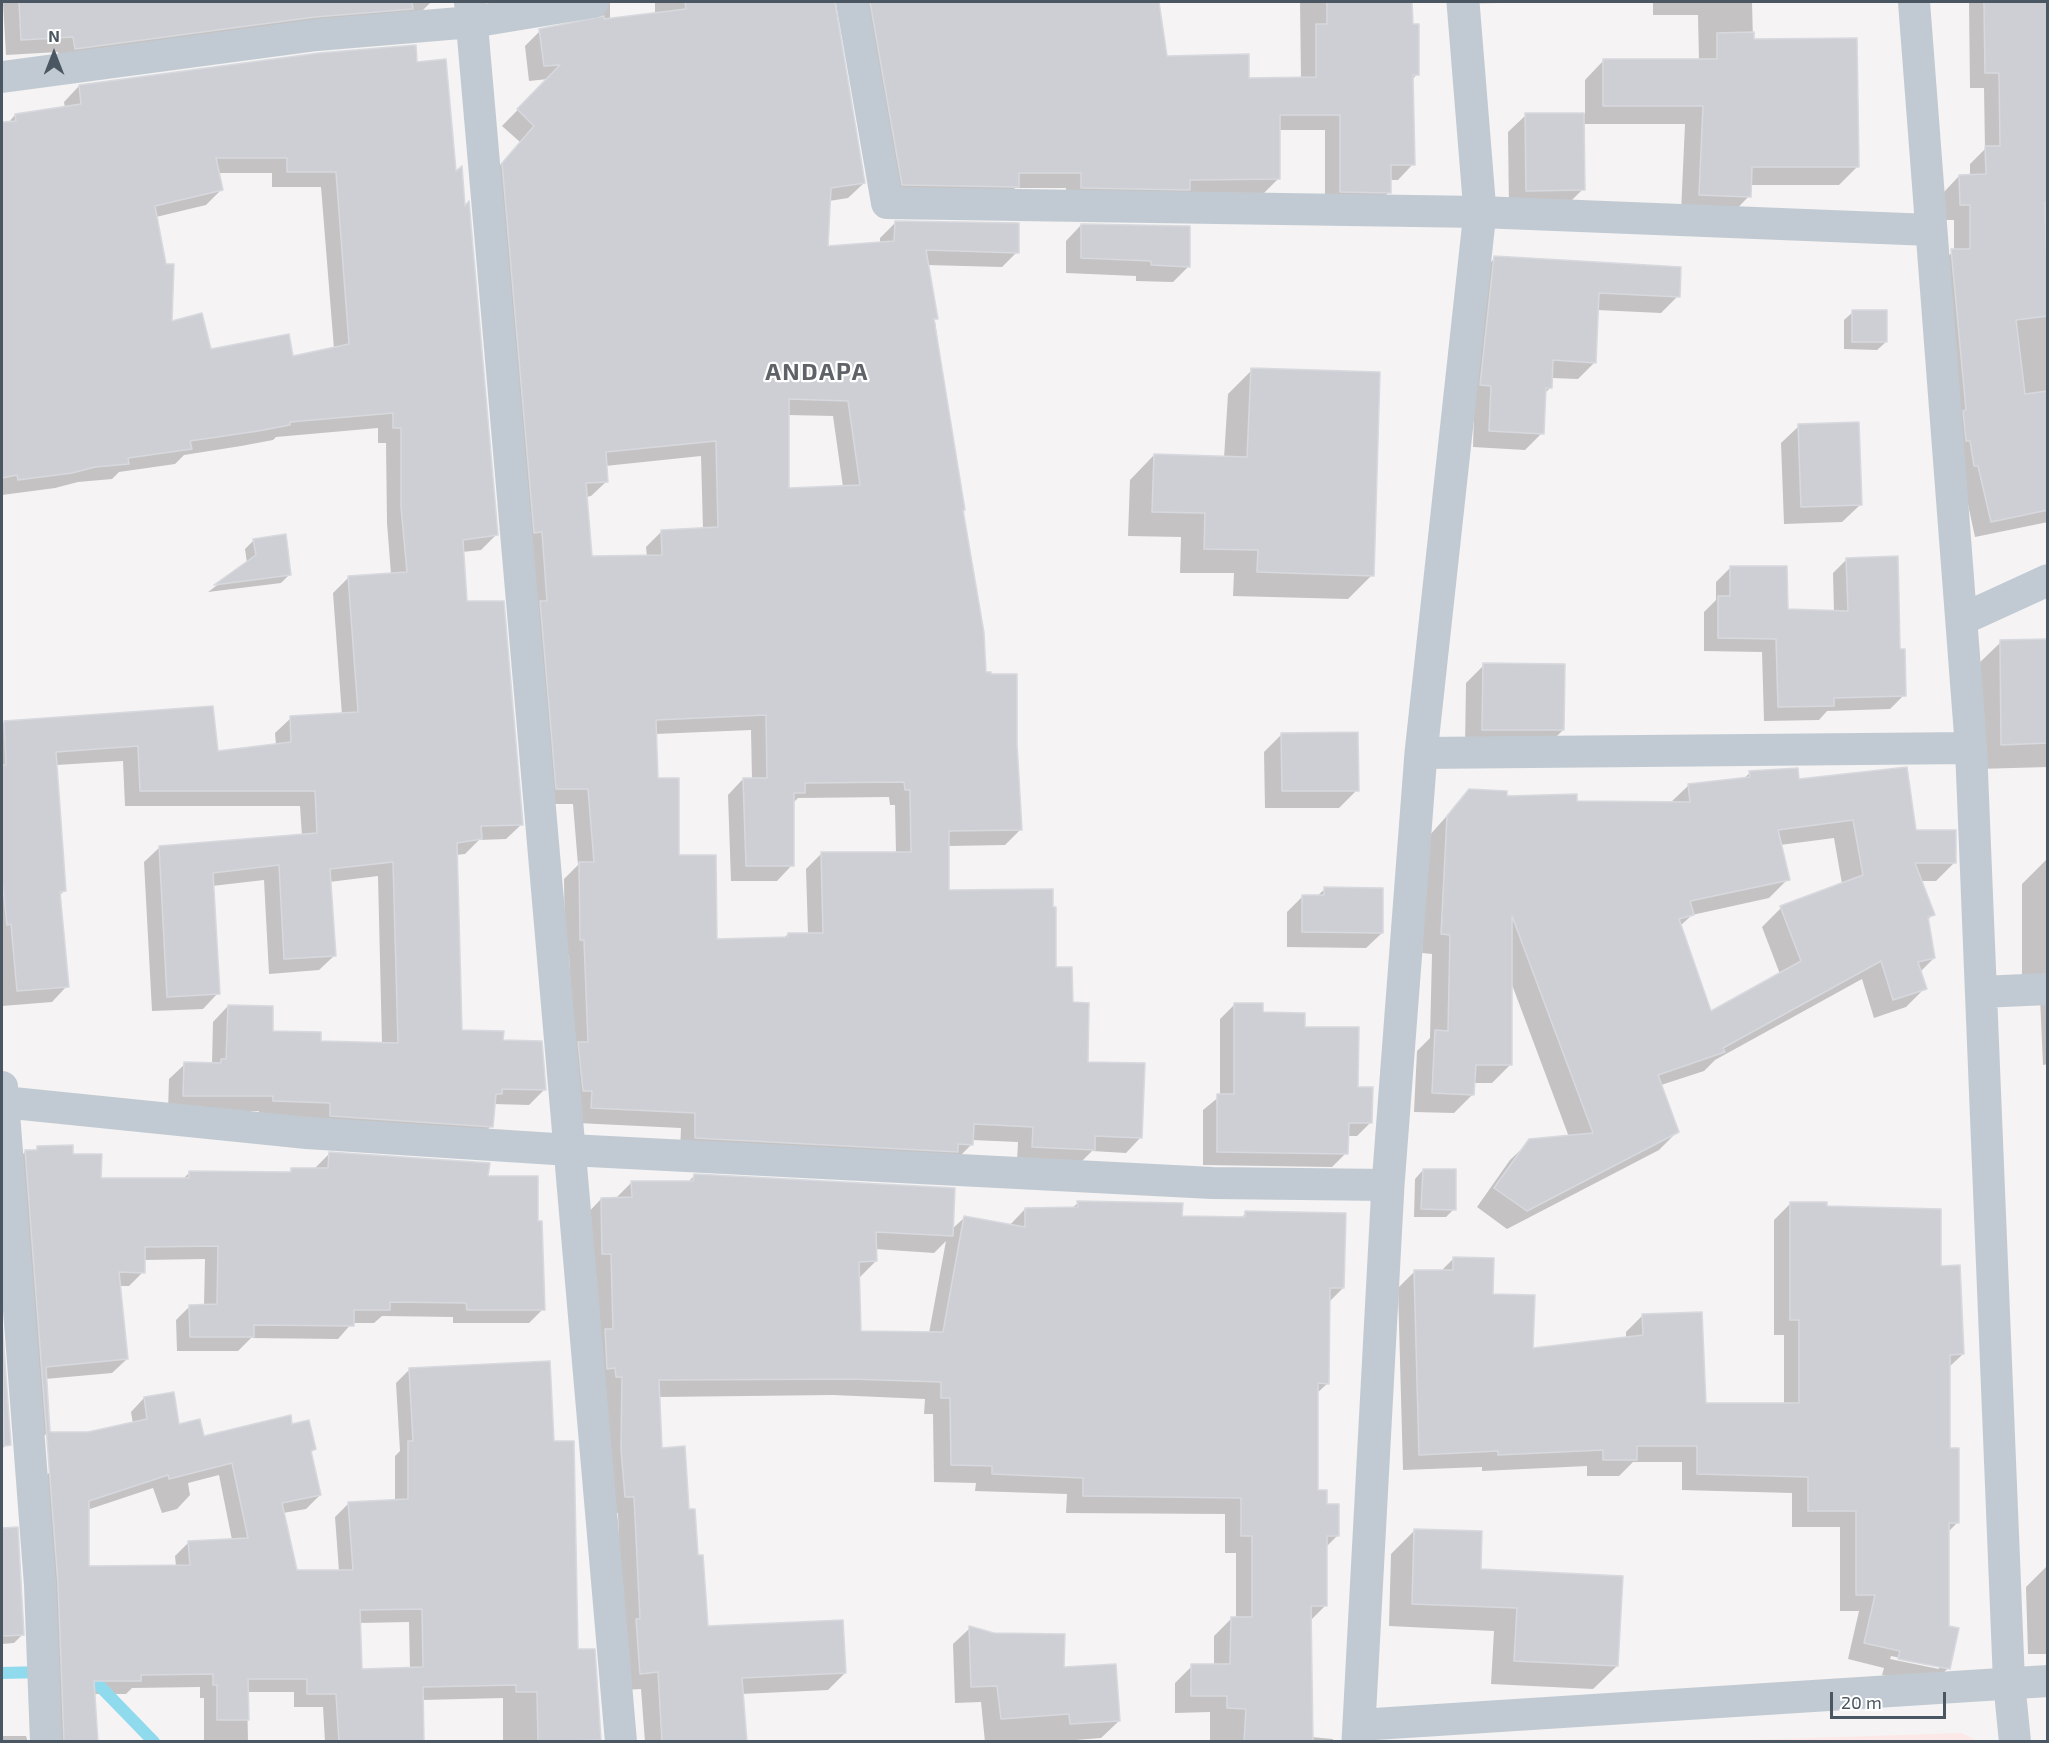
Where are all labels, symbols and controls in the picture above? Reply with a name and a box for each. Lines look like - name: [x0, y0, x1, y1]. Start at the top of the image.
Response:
- north arrow: [24, 24, 84, 84]
- text: N: [48, 26, 60, 45]
- district label: ANDAPA: [765, 358, 869, 386]
- scale bar: [1833, 1680, 1948, 1718]
- text: 20 m: [1841, 1691, 1882, 1713]

